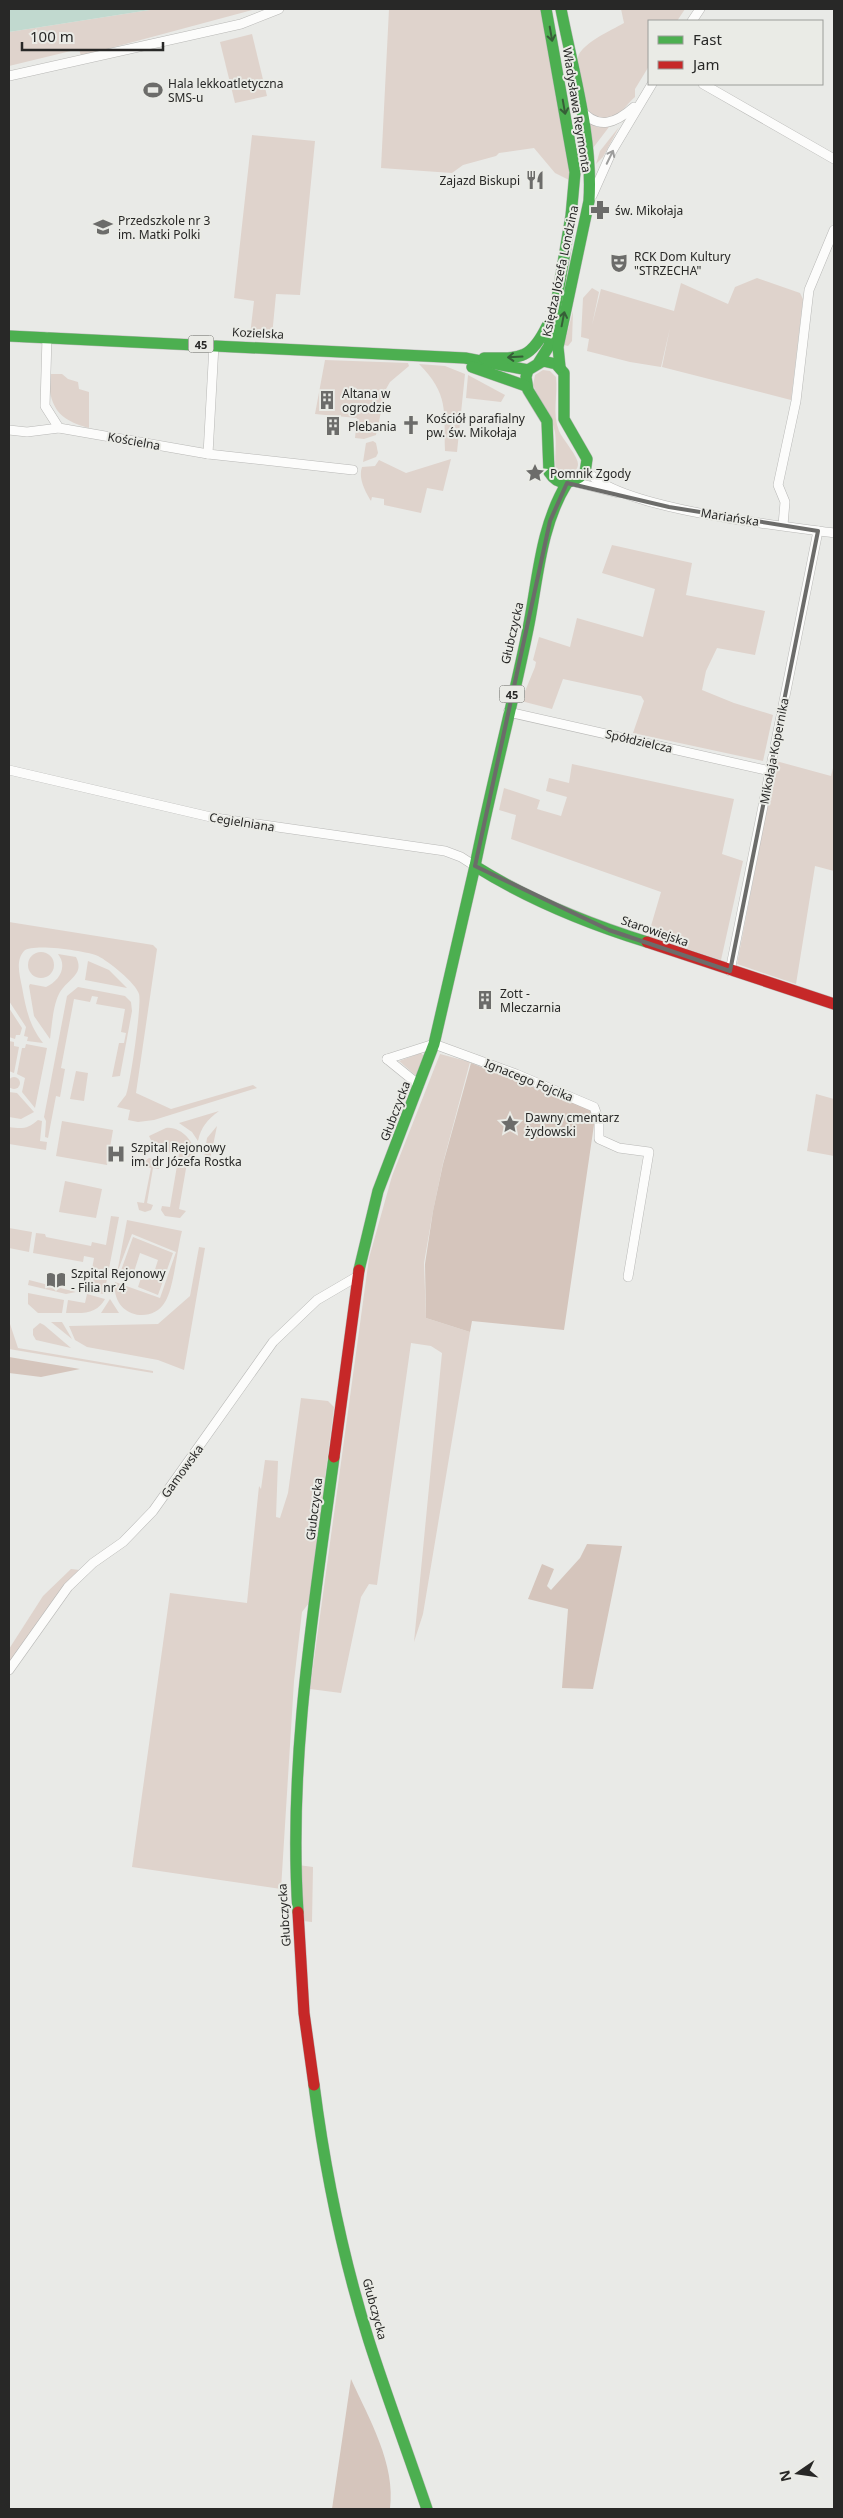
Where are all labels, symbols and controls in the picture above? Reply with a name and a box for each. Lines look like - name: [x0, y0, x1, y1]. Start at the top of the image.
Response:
- scale bar: [22, 20, 164, 52]
- legend: [648, 20, 823, 85]
- text: 100 m: [30, 26, 74, 46]
- one-way arrow: [546, 26, 556, 42]
- text: Fast: [693, 29, 722, 49]
- street label: Władysława Reymonta: [559, 46, 595, 174]
- text: Jam: [691, 54, 720, 74]
- place label: Hala lekkoatletyczna SMS-u: [168, 75, 283, 106]
- sports icon: Hala lekkoatletyczna SMS-u: [142, 79, 164, 101]
- one-way arrow: [559, 99, 569, 115]
- one-way arrow: [605, 150, 615, 165]
- restaurant icon: Zajazd Biskupi: [524, 169, 546, 191]
- place label: Zajazd Biskupi: [439, 172, 520, 189]
- pharmacy icon: św. Mikołaja: [589, 199, 611, 221]
- place label: św. Mikołaja: [615, 202, 683, 219]
- street label: Księdza Józefa Londzina: [538, 204, 582, 338]
- place label: Przedszkole nr 3 im. Matki Polki: [118, 212, 211, 243]
- school or university icon: Przedszkole nr 3 im. Matki Polki: [92, 216, 114, 238]
- place label: RCK Dom Kultury "STRZECHA": [634, 248, 732, 279]
- theatre icon: RCK Dom Kultury "STRZECHA": [608, 252, 630, 274]
- one-way arrow: [559, 312, 568, 328]
- street label: Kozielska: [232, 323, 284, 343]
- road number: 45: [188, 336, 214, 352]
- one-way arrow: [507, 352, 523, 361]
- place label: Altana w ogrodzie: [342, 385, 392, 416]
- building icon: Altana w ogrodzie: [316, 389, 338, 411]
- place label: Kościół parafialny pw. św. Mikołaja: [426, 410, 526, 441]
- church icon: Kościół parafialny pw. św. Mikołaja: [400, 414, 422, 436]
- building icon: Plebania: [322, 415, 344, 437]
- place label: Plebania: [348, 418, 396, 435]
- street label: Kościelna: [106, 428, 162, 454]
- place icon: Pomnik Zgody: [524, 462, 546, 484]
- place label: Pomnik Zgody: [550, 465, 632, 482]
- street label: Mariańska: [700, 504, 760, 530]
- street label: Głubczycka: [497, 600, 527, 666]
- road number: 45: [500, 686, 524, 702]
- street label: Mikołaja Kopernika: [755, 696, 793, 806]
- street label: Spółdzielcza: [604, 725, 674, 757]
- street label: Cegielniana: [208, 808, 276, 836]
- street label: Starowiejska: [619, 911, 691, 951]
- place label: Zott - Mleczarnia: [500, 985, 561, 1016]
- building icon: Zott - Mleczarnia: [474, 989, 496, 1011]
- street label: Ignacego Fojcika: [482, 1054, 576, 1106]
- street label: Głubczycka: [376, 1079, 414, 1143]
- place label: Dawny cmentarz żydowski: [525, 1109, 620, 1140]
- place icon: Dawny cmentarz żydowski: [499, 1113, 521, 1135]
- place label: Szpital Rejonowy im. dr Józefa Rostka: [131, 1139, 242, 1170]
- hospital icon: Szpital Rejonowy im. dr Józefa Rostka: [105, 1143, 127, 1165]
- place label: Szpital Rejonowy - Filia nr 4: [71, 1265, 166, 1296]
- library icon: Szpital Rejonowy - Filia nr 4: [45, 1269, 67, 1291]
- street label: Gamowska: [157, 1441, 207, 1501]
- street label: Głubczycka: [302, 1477, 326, 1541]
- street label: Głubczycka: [273, 1883, 295, 1947]
- street label: Głubczycka: [359, 2276, 391, 2342]
- north arrow: [773, 2448, 823, 2498]
- text: N: [774, 2468, 795, 2484]

